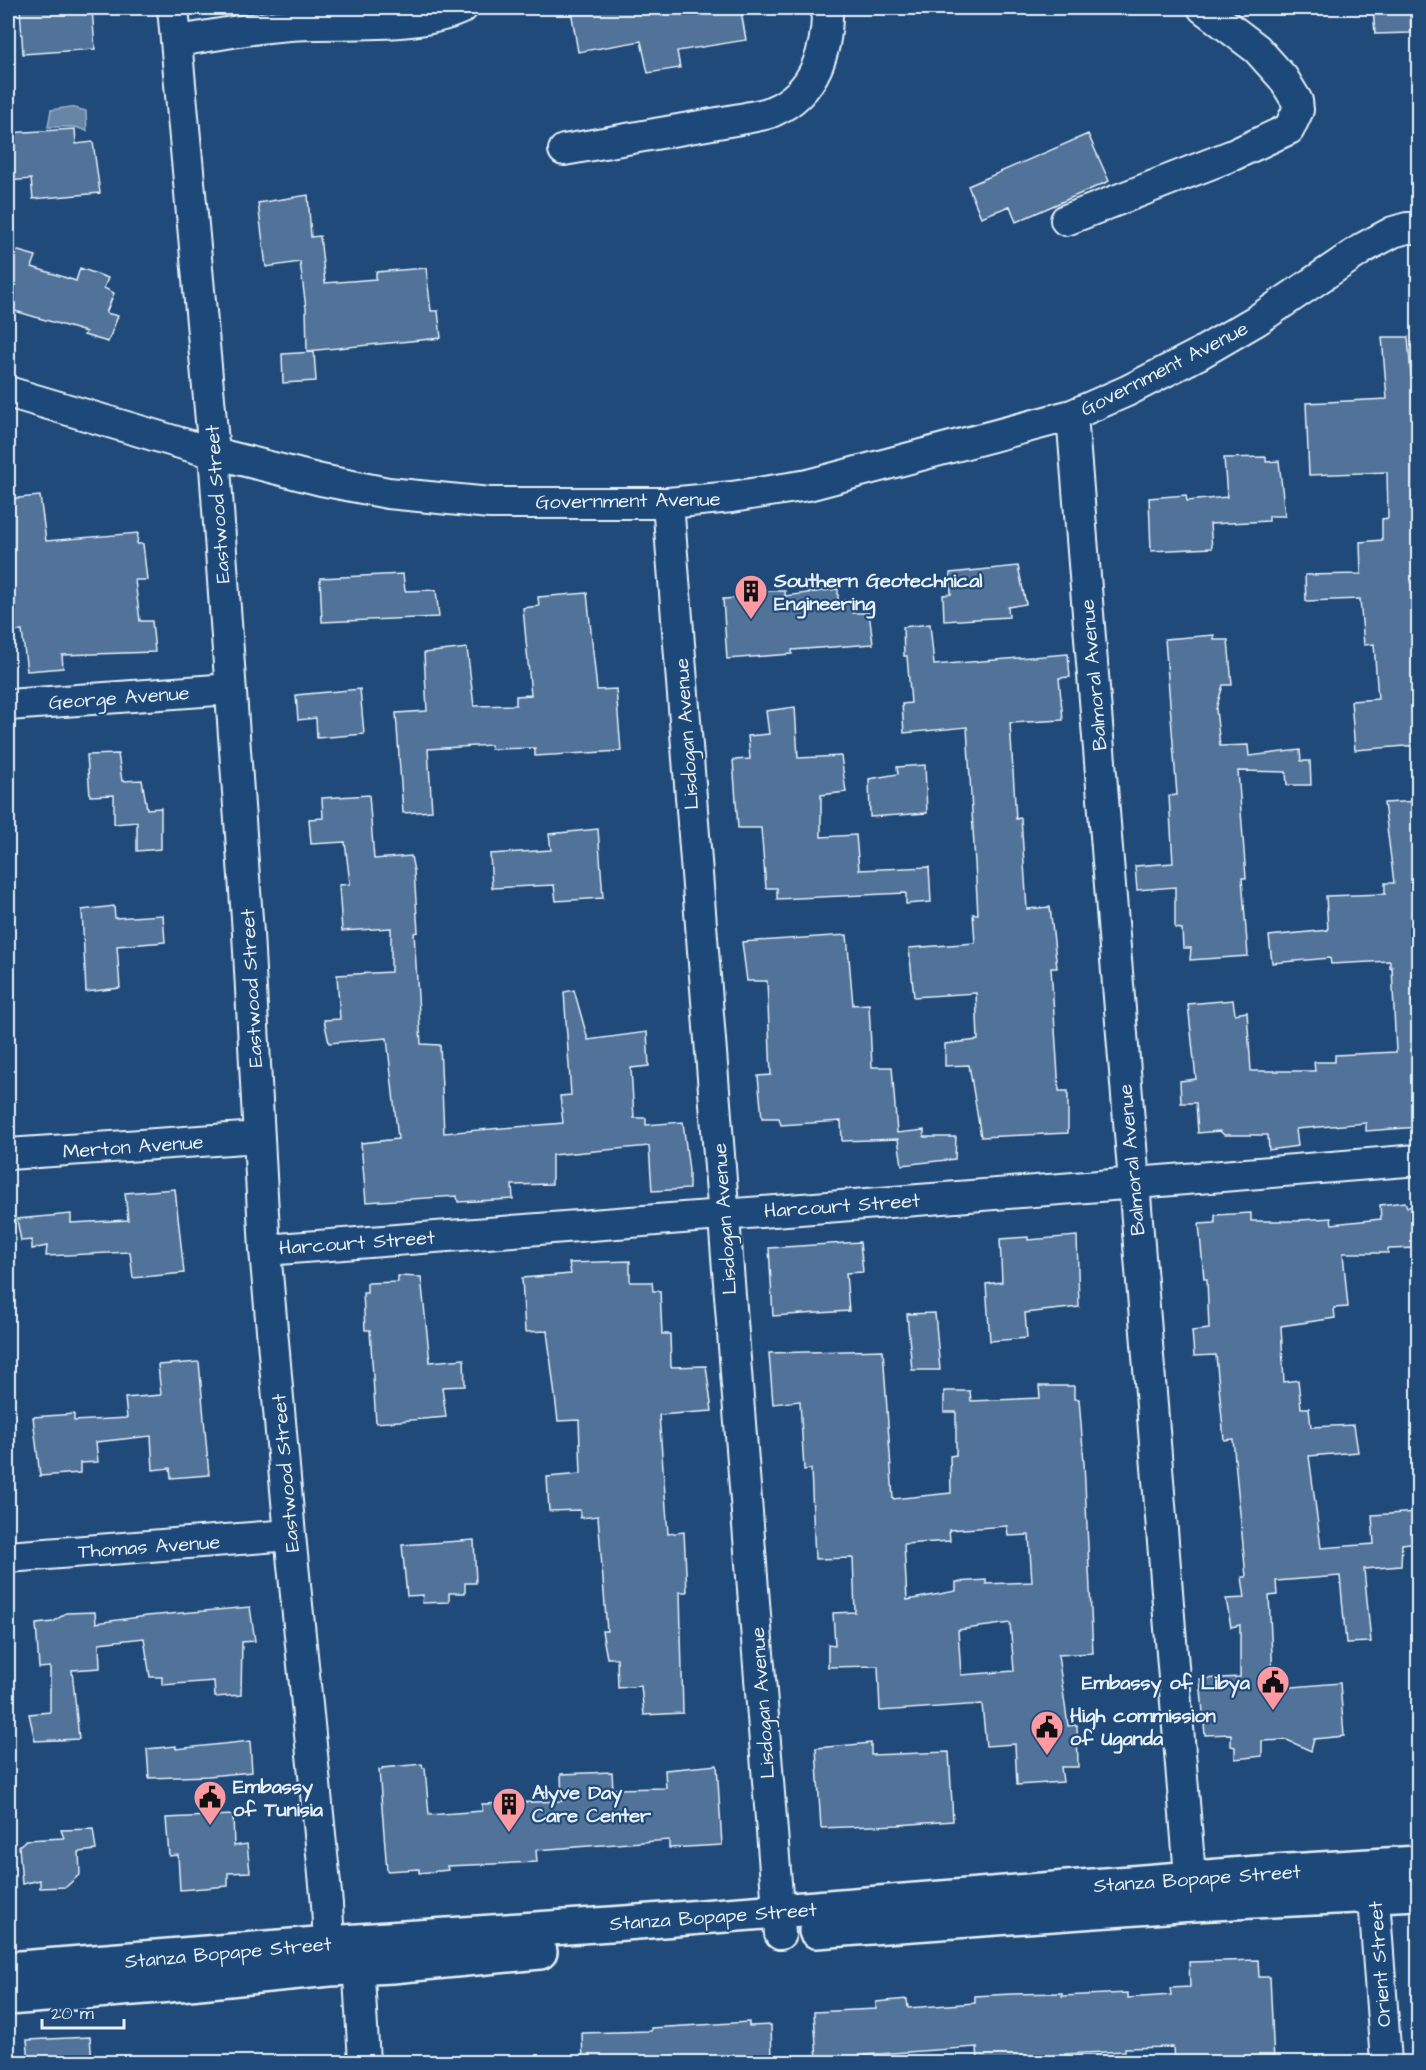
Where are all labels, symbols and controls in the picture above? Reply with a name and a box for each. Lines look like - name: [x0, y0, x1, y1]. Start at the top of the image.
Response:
- street label: Government Avenue: [1076, 314, 1253, 423]
- street label: Eastwood Street: [198, 424, 238, 584]
- street label: Government Avenue: [535, 485, 721, 517]
- place label: Southern Geotechnical Engineering: [773, 567, 983, 619]
- building icon: Southern Geotechnical Engineering: [733, 573, 769, 620]
- street label: Balmoral Avenue: [1073, 598, 1115, 752]
- street label: Lisdogan Avenue: [668, 657, 707, 811]
- street label: George Avenue: [48, 679, 191, 718]
- street label: Eastwood Street: [234, 908, 270, 1068]
- street label: Balmoral Avenue: [1111, 1083, 1153, 1237]
- street label: Merton Avenue: [62, 1128, 204, 1166]
- street label: Lisdogan Avenue: [706, 1142, 745, 1296]
- street label: Harcourt Street: [763, 1187, 921, 1225]
- street label: Harcourt Street: [278, 1224, 436, 1262]
- street label: Eastwood Street: [265, 1393, 307, 1553]
- street label: Thomas Avenue: [77, 1528, 221, 1566]
- street label: Lisdogan Avenue: [744, 1626, 783, 1780]
- public building icon: Embassy of Libya: [1255, 1664, 1291, 1711]
- place label: Embassy of Libya: [1082, 1669, 1251, 1698]
- place label: High commission of Uganda: [1070, 1702, 1216, 1754]
- public building icon: High commission of Uganda: [1029, 1709, 1065, 1756]
- place label: Embassy of Tunisia: [233, 1773, 324, 1824]
- public building icon: Embassy of Tunisia: [192, 1779, 228, 1826]
- place label: Alyve Day Care Center: [532, 1779, 652, 1830]
- building icon: Alyve Day Care Center: [491, 1786, 527, 1833]
- street label: Stanza Bopape Street: [1093, 1858, 1302, 1900]
- street label: Stanza Bopape Street: [609, 1896, 818, 1938]
- street label: Orient Street: [1362, 1900, 1398, 2028]
- street label: Stanza Bopape Street: [123, 1930, 333, 1976]
- scale bar: [42, 1992, 124, 2030]
- text: 20 m: [51, 2001, 94, 2026]

